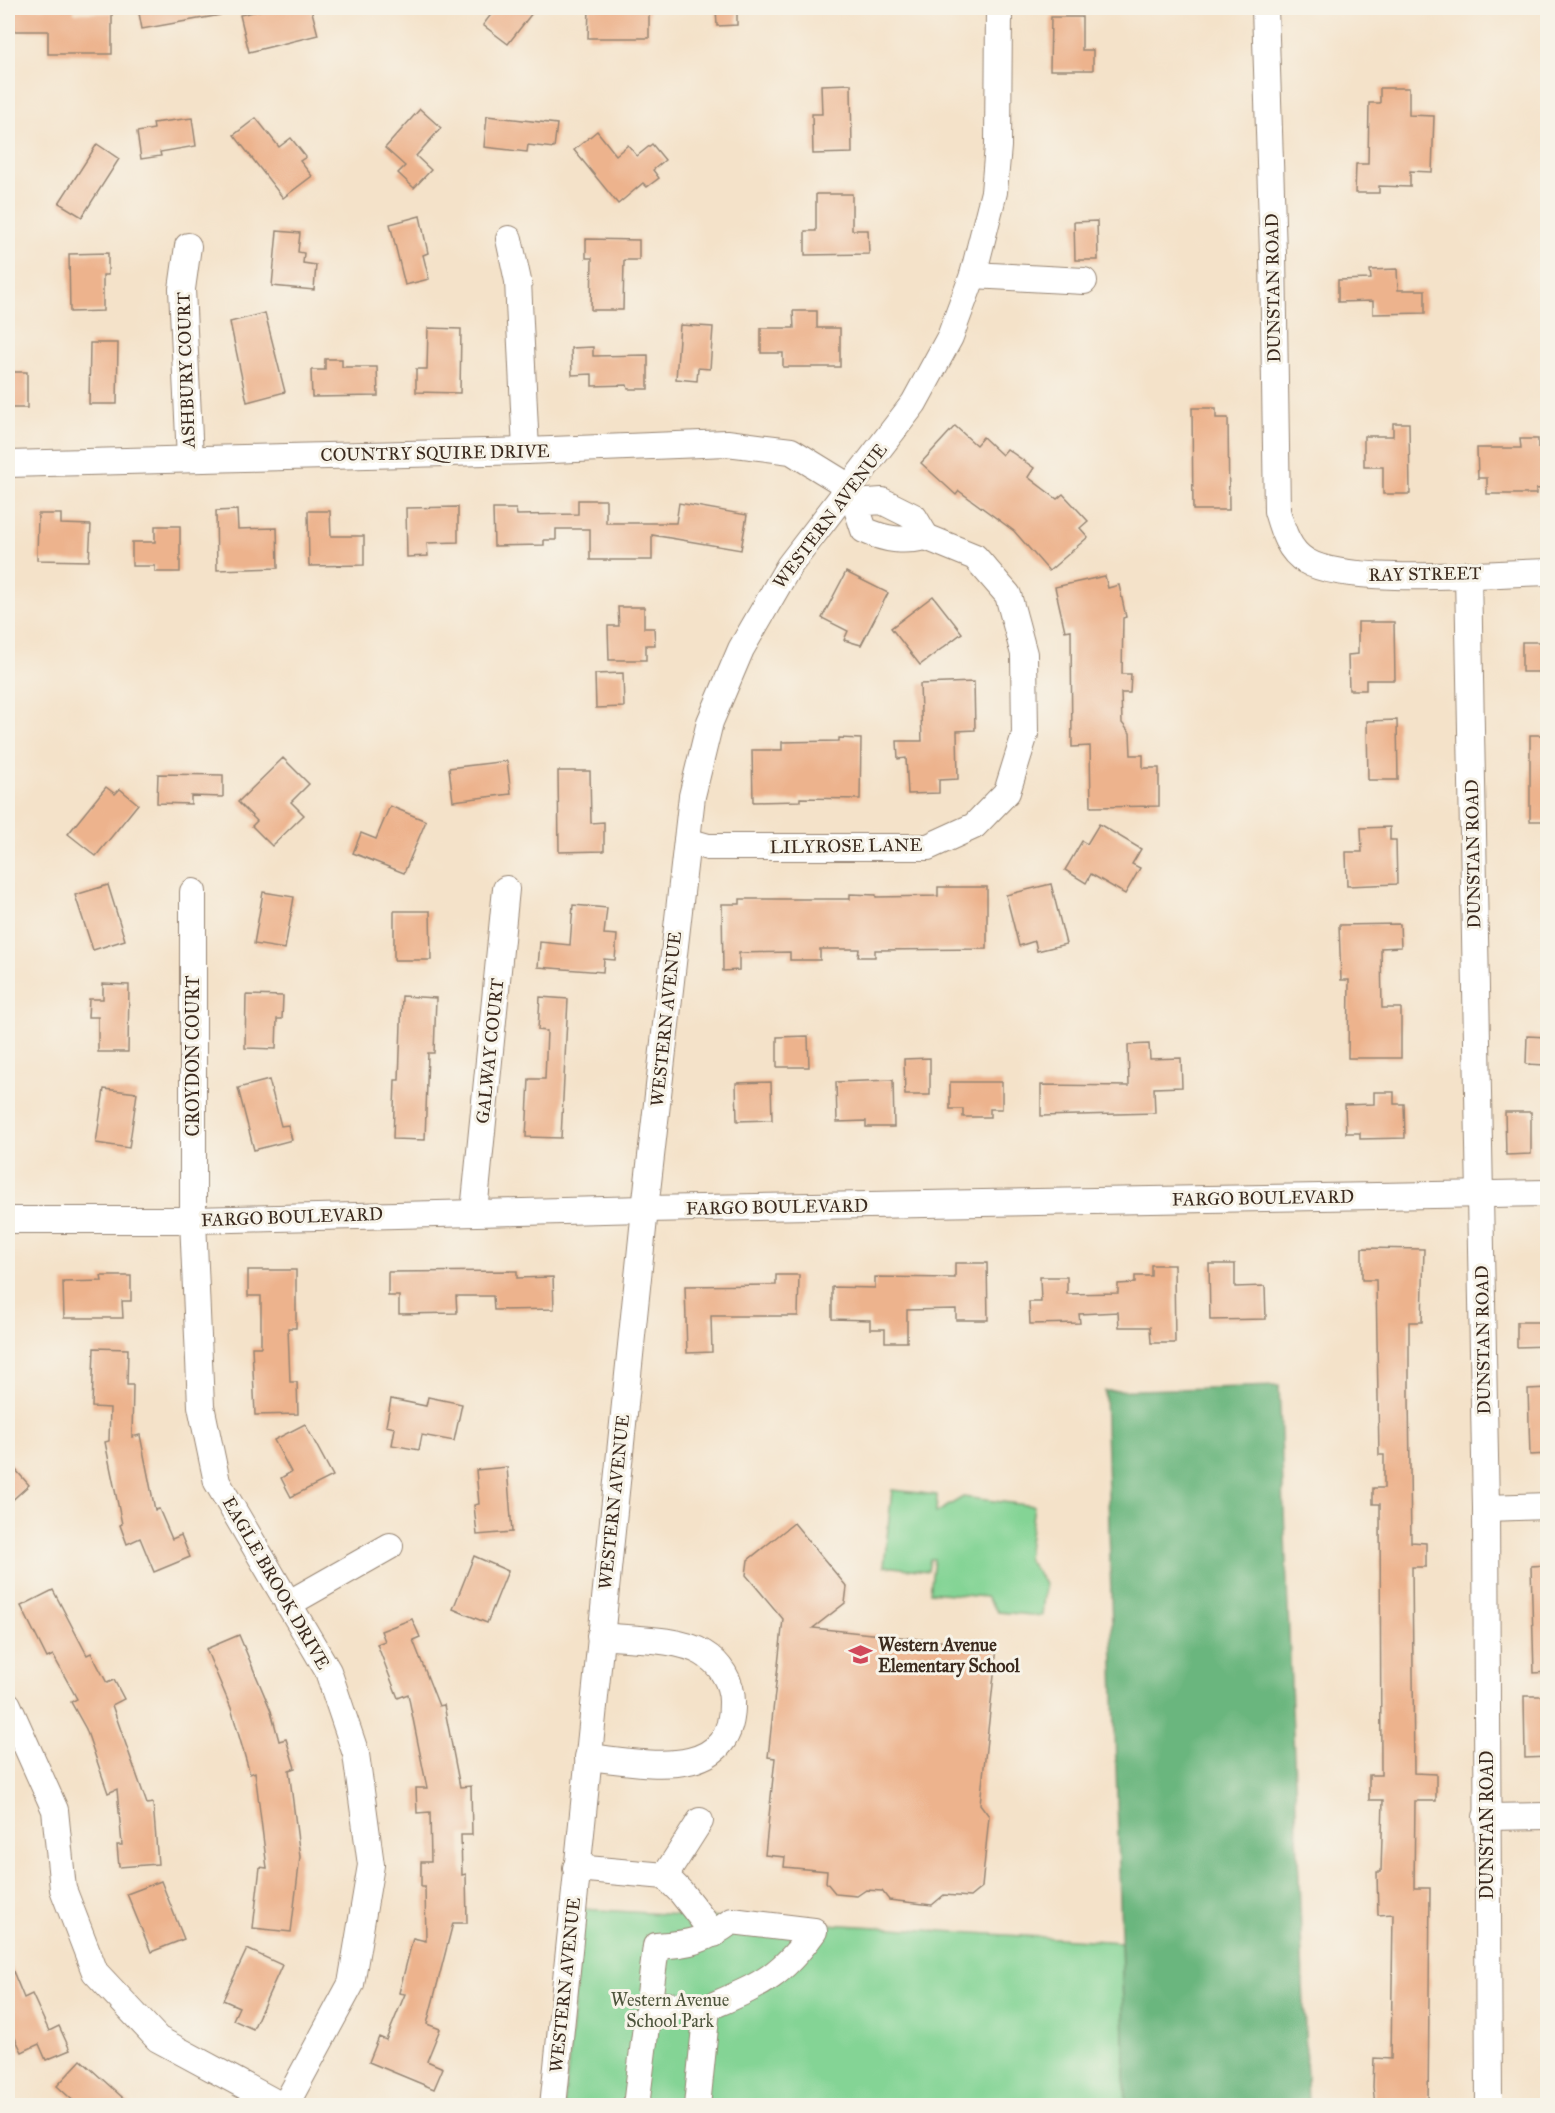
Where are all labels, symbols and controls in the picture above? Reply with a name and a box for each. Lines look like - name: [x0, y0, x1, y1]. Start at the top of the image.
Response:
- street label: DUNSTAN ROAD: [1261, 213, 1285, 363]
- street label: ASHBURY COURT: [172, 292, 200, 449]
- street label: WESTERN AVENUE: [768, 439, 892, 593]
- street label: COUNTRY SQUIRE DRIVE: [320, 440, 550, 466]
- street label: RAY STREET: [1368, 562, 1482, 586]
- street label: DUNSTAN ROAD: [1461, 779, 1485, 929]
- street label: LILYROSE LANE: [769, 834, 923, 858]
- street label: WESTERN AVENUE: [646, 930, 686, 1108]
- street label: CROYDON COURT: [182, 976, 204, 1137]
- street label: GALWAY COURT: [471, 977, 509, 1125]
- street label: FARGO BOULEVARD: [1172, 1185, 1354, 1211]
- street label: FARGO BOULEVARD: [686, 1194, 868, 1220]
- street label: FARGO BOULEVARD: [201, 1203, 383, 1231]
- street label: DUNSTAN ROAD: [1471, 1265, 1495, 1415]
- street label: WESTERN AVENUE: [594, 1413, 634, 1591]
- street label: EAGLE BROOK DRIVE: [218, 1493, 334, 1673]
- place label: Western Avenue Elementary School: [878, 1634, 1021, 1678]
- school or university icon: Western Avenue Elementary School: [847, 1642, 873, 1668]
- street label: DUNSTAN ROAD: [1476, 1750, 1498, 1900]
- street label: WESTERN AVENUE: [545, 1896, 585, 2074]
- park label: Western Avenue School Park: [611, 1989, 729, 2032]

